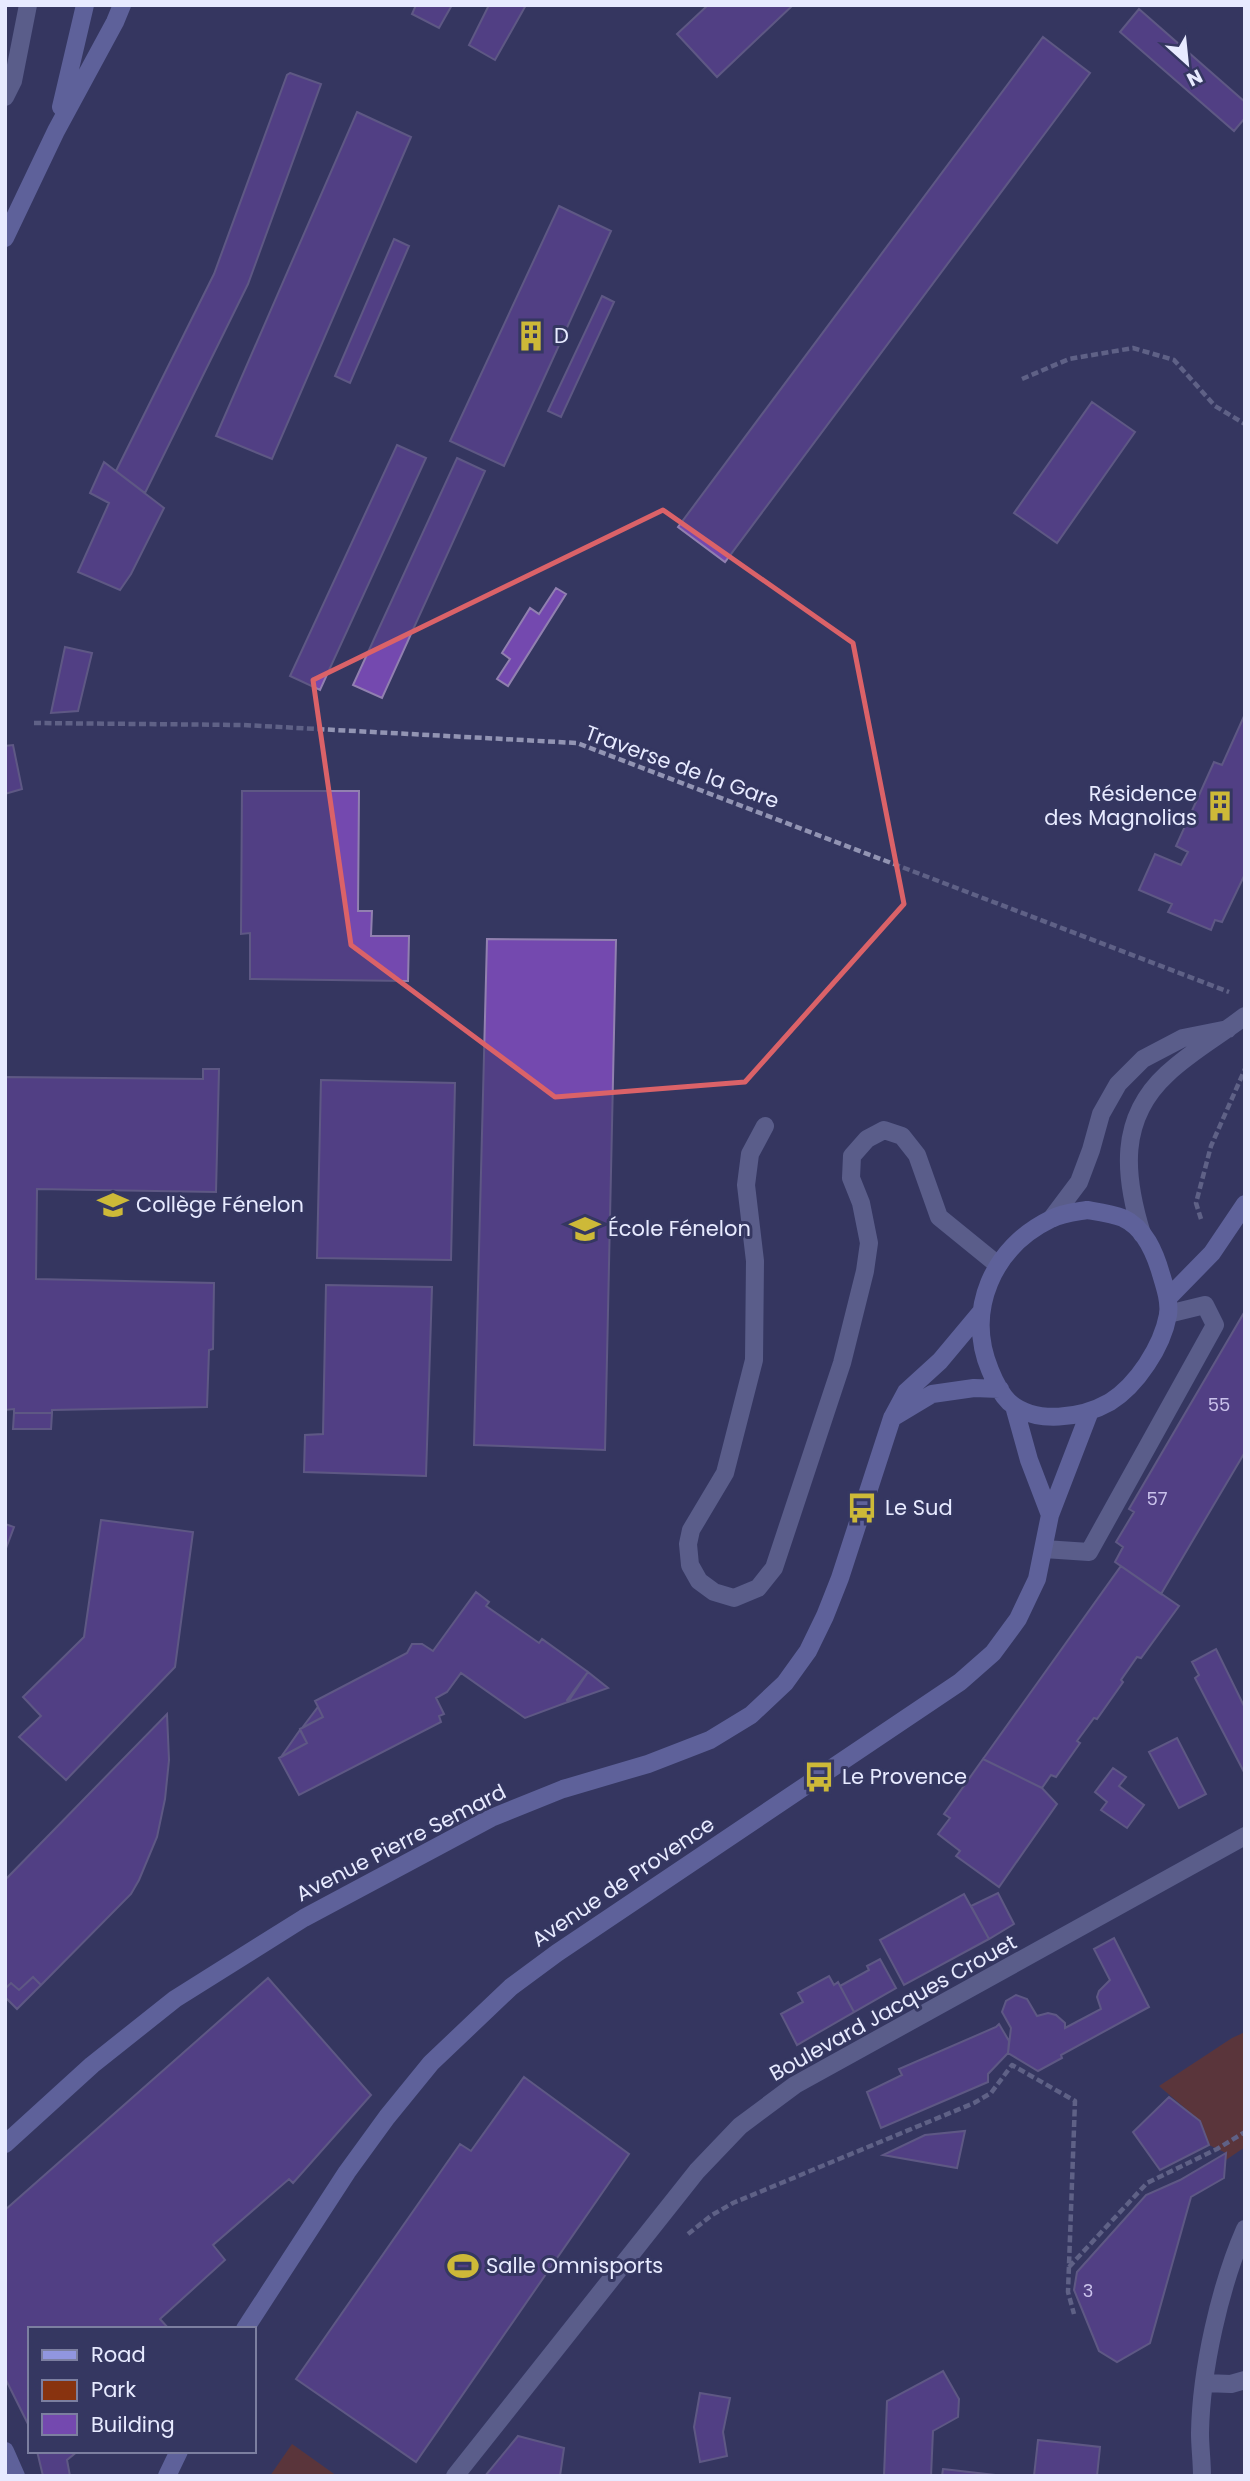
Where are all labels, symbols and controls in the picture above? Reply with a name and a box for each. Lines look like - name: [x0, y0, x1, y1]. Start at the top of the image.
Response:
- north arrow: [1152, 28, 1222, 98]
- text: N: [1182, 62, 1207, 93]
- building icon: D: [514, 319, 548, 353]
- place label: D: [554, 321, 569, 350]
- street label: Traverse de la Gare: [581, 718, 783, 815]
- place label: Résidence des Magnolias: [1044, 779, 1197, 832]
- building icon: Résidence des Magnolias: [1203, 789, 1237, 823]
- school or university icon: Collège Fénelon: [96, 1188, 130, 1222]
- place label: Collège Fénelon: [136, 1190, 304, 1219]
- school or university icon: École Fénelon: [568, 1212, 602, 1246]
- place label: École Fénelon: [608, 1214, 751, 1243]
- house number: 55: [1208, 1392, 1230, 1417]
- house number: 57: [1146, 1486, 1168, 1511]
- bus stop icon: Le Sud: [845, 1491, 879, 1525]
- place label: Le Sud: [885, 1493, 953, 1522]
- bus stop icon: Le Provence: [802, 1760, 836, 1794]
- place label: Le Provence: [842, 1762, 967, 1791]
- street label: Avenue Pierre Semard: [291, 1777, 511, 1908]
- street label: Avenue de Provence: [526, 1810, 720, 1954]
- street label: Boulevard Jacques Crouet: [764, 1927, 1022, 2088]
- sports icon: Salle Omnisports: [446, 2249, 480, 2283]
- place label: Salle Omnisports: [486, 2251, 663, 2280]
- house number: 3: [1083, 2278, 1093, 2303]
- legend: [28, 2327, 256, 2453]
- text: Road: [91, 2340, 146, 2369]
- text: Park: [91, 2375, 136, 2404]
- text: Building: [91, 2410, 175, 2439]

